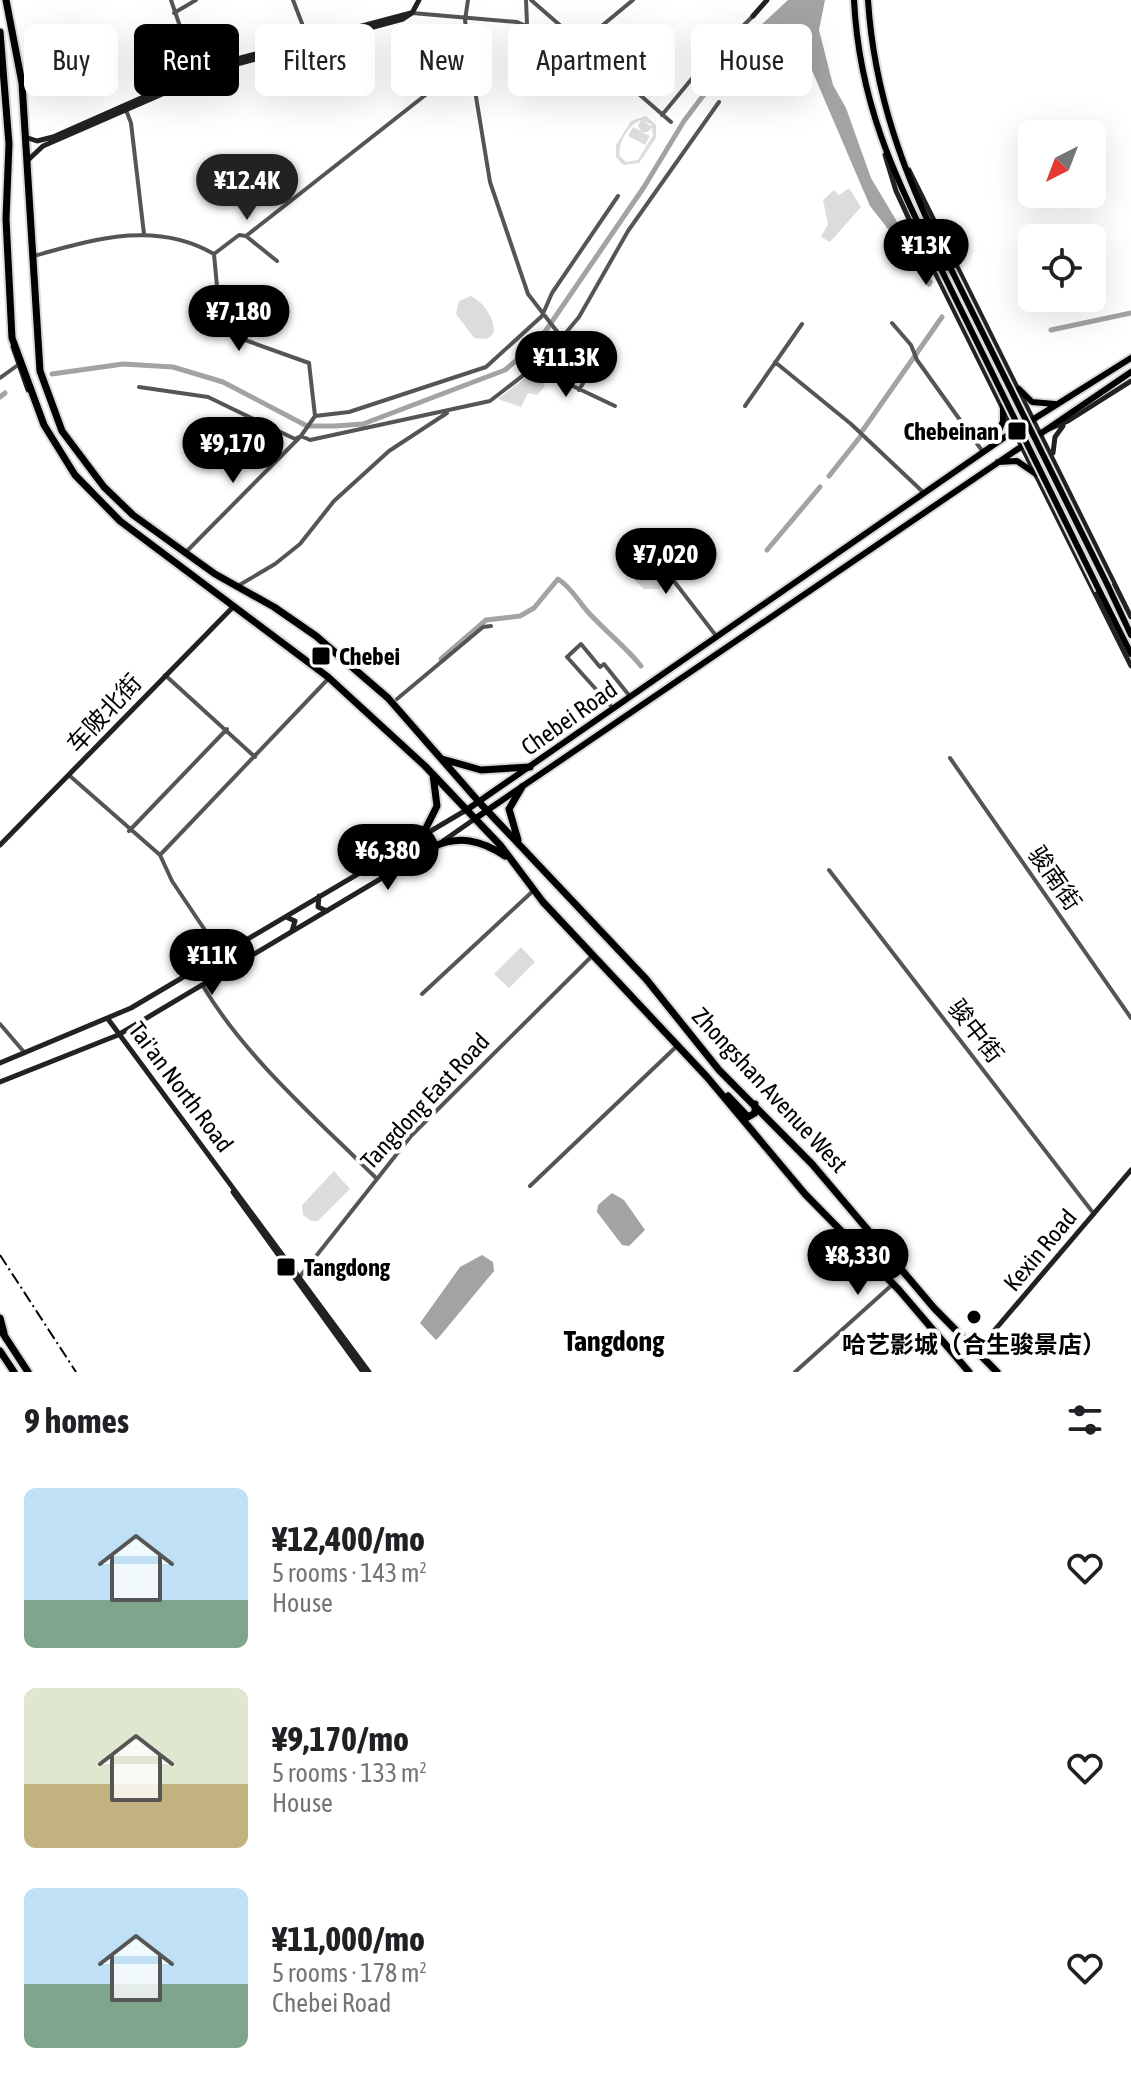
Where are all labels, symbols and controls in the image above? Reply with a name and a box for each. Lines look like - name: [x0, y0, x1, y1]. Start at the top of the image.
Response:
- chip: Buy: [24, 24, 118, 96]
- chip: Rent: [134, 24, 239, 96]
- chip: Filters: [255, 24, 375, 96]
- chip: New: [391, 24, 492, 96]
- chip: Apartment: [508, 24, 675, 96]
- chip: House: [691, 24, 812, 96]
- north arrow: [1018, 120, 1106, 208]
- map controls: [1018, 120, 1106, 312]
- pin: ¥12.4K: [182, 154, 312, 222]
- text: ¥12.4K: [214, 165, 280, 195]
- pin: ¥13K: [879, 219, 973, 287]
- button: locate: [1018, 224, 1106, 312]
- text: ¥13K: [902, 230, 950, 260]
- pin: ¥7,180: [174, 285, 304, 353]
- text: ¥7,180: [206, 296, 272, 326]
- pin: ¥11.3K: [501, 331, 631, 399]
- text: ¥11.3K: [533, 342, 599, 372]
- pin: ¥9,170: [168, 417, 298, 485]
- place label: Chebeinan: [903, 418, 999, 445]
- marker: Chebeinan: [1006, 420, 1028, 442]
- text: ¥9,170: [200, 428, 266, 458]
- pin: ¥7,020: [601, 528, 731, 596]
- text: ¥7,020: [633, 539, 699, 569]
- place label: Chebei: [339, 643, 400, 670]
- marker: Chebei: [310, 645, 332, 667]
- street label: 车陂北街: [61, 669, 147, 757]
- street label: Chebei Road: [516, 675, 622, 761]
- pin: ¥6,380: [323, 824, 453, 892]
- text: ¥6,380: [355, 835, 421, 865]
- street label: 骏南街: [1023, 841, 1087, 915]
- pin: ¥11K: [165, 929, 259, 997]
- text: ¥11K: [188, 940, 236, 970]
- street label: 骏中街: [943, 994, 1009, 1068]
- street label: Zhongshan Avenue West: [687, 1002, 853, 1178]
- street label: Tai'an North Road: [123, 1017, 239, 1157]
- street label: Tangdong East Road: [355, 1028, 495, 1174]
- street label: Kexin Road: [998, 1204, 1082, 1296]
- pin: ¥8,330: [793, 1229, 923, 1297]
- text: ¥8,330: [825, 1240, 891, 1270]
- place label: Tangdong: [304, 1254, 391, 1281]
- marker: Tangdong: [275, 1256, 297, 1278]
- marker: 哈艺影城（合生骏景店）: [965, 1308, 983, 1326]
- district label: Tangdong: [564, 1325, 665, 1357]
- place label: 哈艺影城（合生骏景店）: [842, 1331, 1106, 1358]
- icon: filters: [1063, 1398, 1107, 1442]
- text: 9 homes: [24, 1401, 129, 1440]
- text: ¥12,400/mo: [272, 1519, 425, 1558]
- icon: home: [88, 1520, 184, 1616]
- icon: heart: [1063, 1546, 1107, 1590]
- text: 5 rooms · 143 m²: [272, 1558, 427, 1588]
- text: House: [272, 1588, 333, 1618]
- text: ¥9,170/mo: [272, 1719, 409, 1758]
- icon: home: [88, 1720, 184, 1816]
- icon: heart: [1063, 1746, 1107, 1790]
- text: 5 rooms · 133 m²: [272, 1758, 427, 1788]
- text: House: [272, 1788, 333, 1818]
- text: ¥11,000/mo: [272, 1919, 425, 1958]
- icon: home: [88, 1920, 184, 2016]
- icon: heart: [1063, 1946, 1107, 1990]
- text: 5 rooms · 178 m²: [272, 1958, 427, 1988]
- text: Chebei Road: [272, 1988, 391, 2018]

